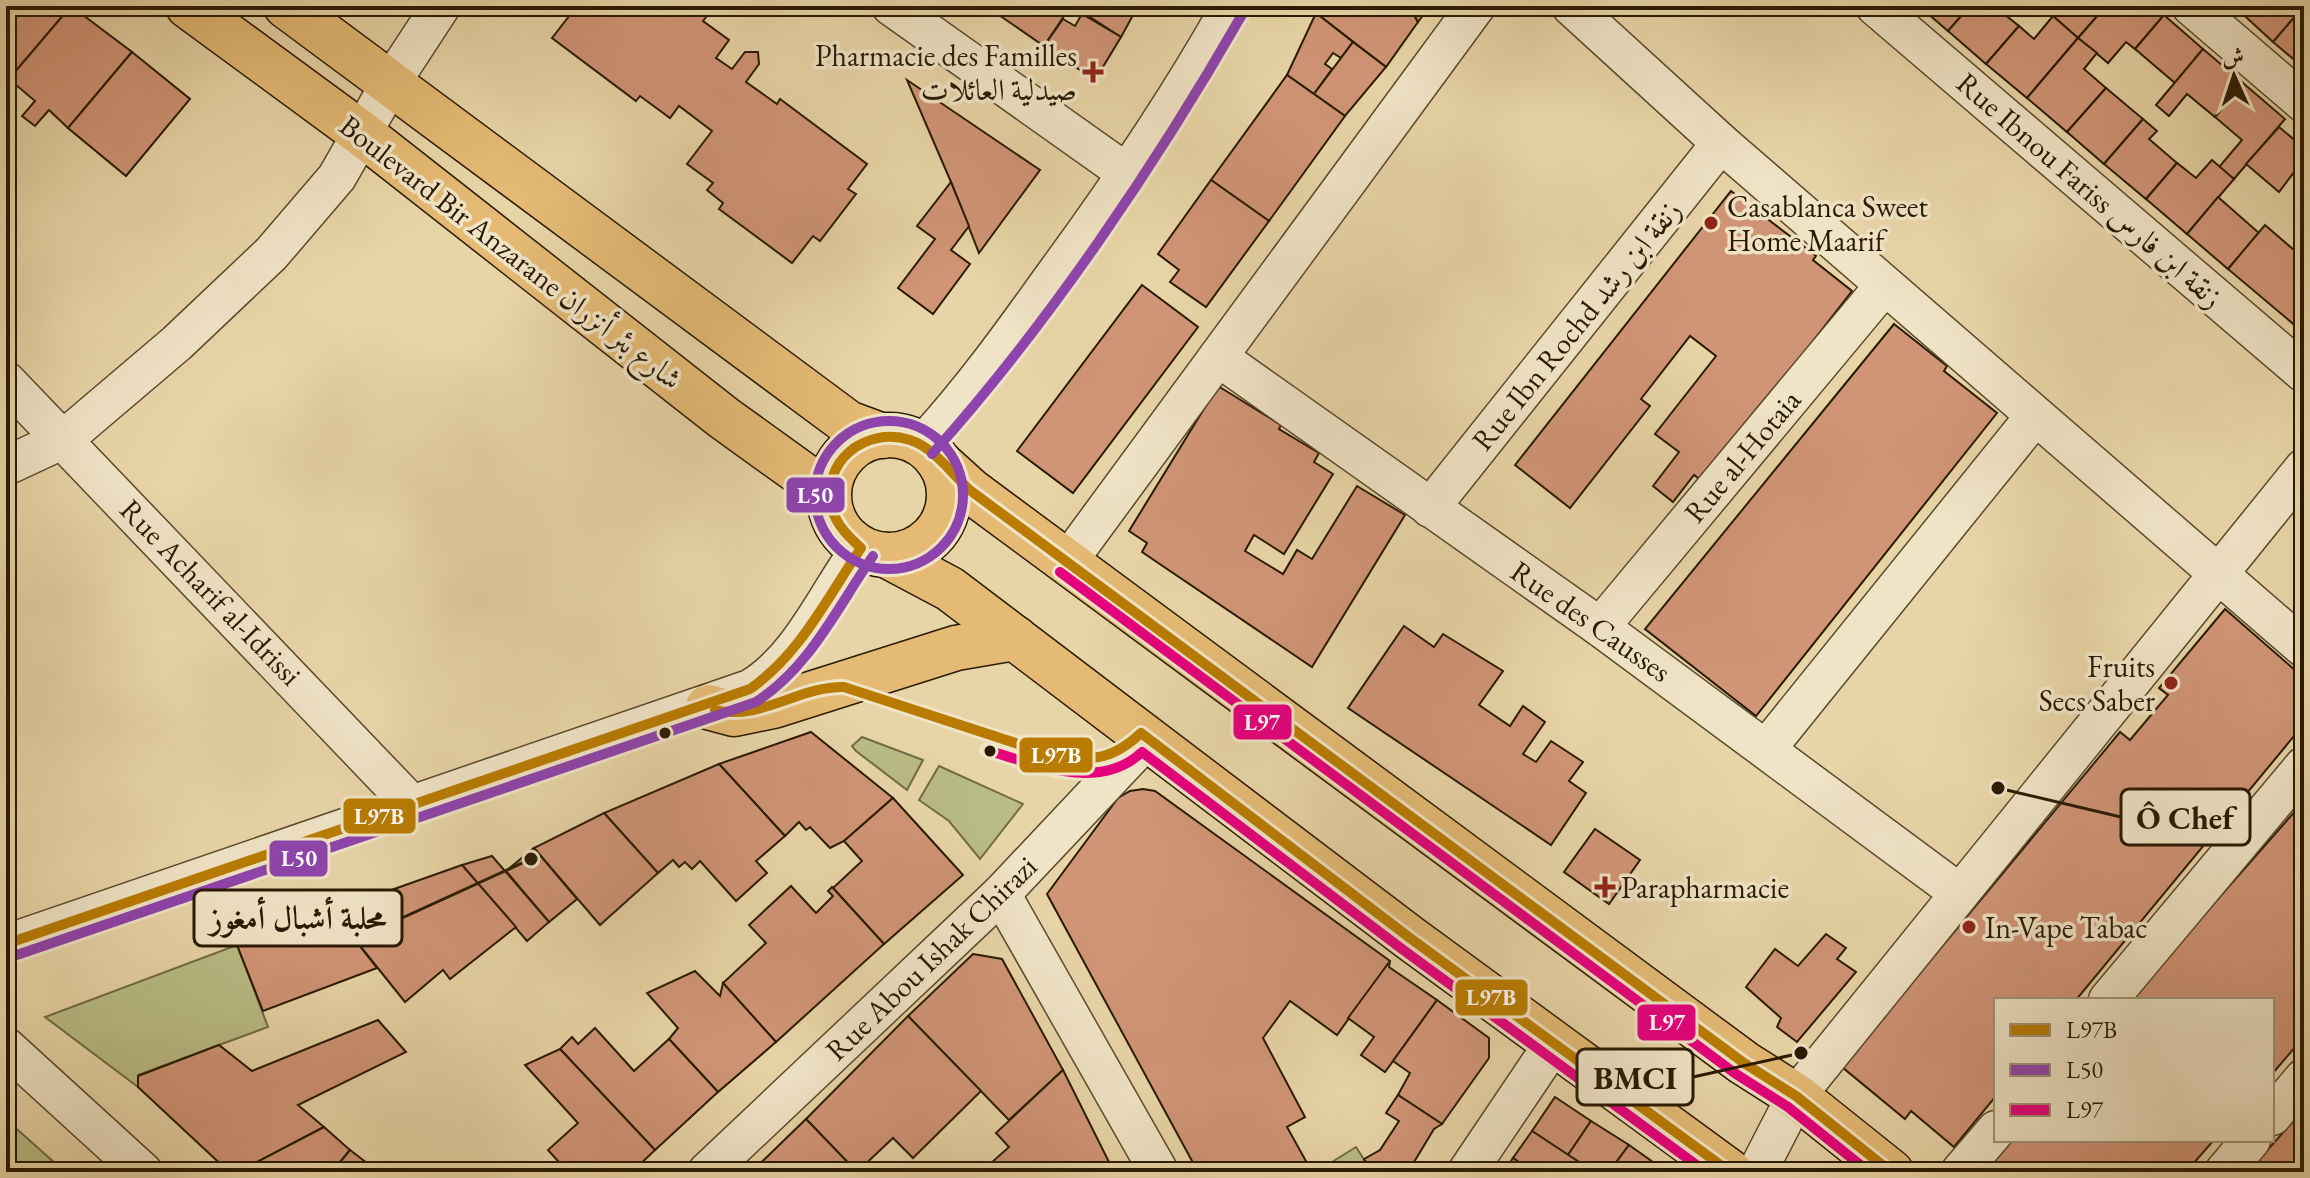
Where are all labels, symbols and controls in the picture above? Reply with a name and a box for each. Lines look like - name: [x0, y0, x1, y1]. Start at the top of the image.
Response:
- place label: Pharmacie des Familles صيدلية العائلات: [815, 36, 1077, 109]
- north arrow: [2194, 36, 2274, 116]
- text: ش: [2221, 41, 2245, 72]
- marker: Pharmacie des Familles صيدلية العائلات: [1084, 63, 1102, 81]
- street label: Rue Ibnou Fariss زنقة ابن فارس: [1949, 63, 2231, 317]
- street label: Boulevard Bir Anzarane شارع بئر أنزران: [328, 105, 691, 403]
- place label: Casablanca Sweet Home Maarif: [1727, 187, 1929, 260]
- street label: Rue Ibn Rochd زنقة ابن رشد: [1463, 192, 1689, 458]
- marker: Casablanca Sweet Home Maarif: [1702, 214, 1720, 232]
- street label: Rue al-Hotaia: [1675, 381, 1809, 531]
- line badge: L50: [785, 476, 846, 514]
- text: L50: [797, 481, 833, 510]
- street label: Rue Acharif al-Idrissi: [112, 490, 310, 694]
- street label: Rue des Causses: [1503, 551, 1679, 691]
- place label: Fruits Secs Saber: [2039, 647, 2155, 720]
- marker: Fruits Secs Saber: [2162, 674, 2180, 692]
- line badge: L97: [1232, 703, 1293, 741]
- text: L97: [1244, 708, 1280, 737]
- unlabelled marker: [657, 725, 673, 741]
- line badge: L97B: [1018, 736, 1094, 774]
- text: L97B: [1031, 741, 1081, 770]
- unlabelled marker: [982, 743, 998, 759]
- callout: Ô Chef: [2121, 789, 2250, 845]
- line badge: L97B: [342, 797, 417, 835]
- text: Ô Chef: [2136, 797, 2237, 839]
- text: L97B: [354, 802, 404, 831]
- line badge: L50: [268, 839, 329, 878]
- text: L50: [281, 844, 317, 873]
- street label: Rue Abou Ishak Chirazi: [817, 847, 1045, 1069]
- place label: Parapharmacie: [1621, 868, 1789, 907]
- marker: Parapharmacie: [1596, 878, 1614, 896]
- callout: محلبة أشبال أمغوز: [194, 890, 402, 946]
- text: محلبة أشبال أمغوز: [207, 896, 387, 939]
- place label: In-Vape Tabac: [1985, 908, 2148, 947]
- marker: In-Vape Tabac: [1960, 918, 1978, 936]
- line badge: L97B: [1454, 978, 1529, 1017]
- text: L97B: [1466, 983, 1516, 1012]
- legend: [1994, 998, 2274, 1142]
- line badge: L97: [1636, 1003, 1697, 1042]
- text: L97: [1649, 1008, 1685, 1037]
- text: L97B: [2066, 1014, 2117, 1045]
- callout: BMCI: [1577, 1049, 1693, 1105]
- text: L50: [2066, 1054, 2103, 1085]
- text: BMCI: [1593, 1057, 1677, 1099]
- text: L97: [2066, 1094, 2104, 1125]

